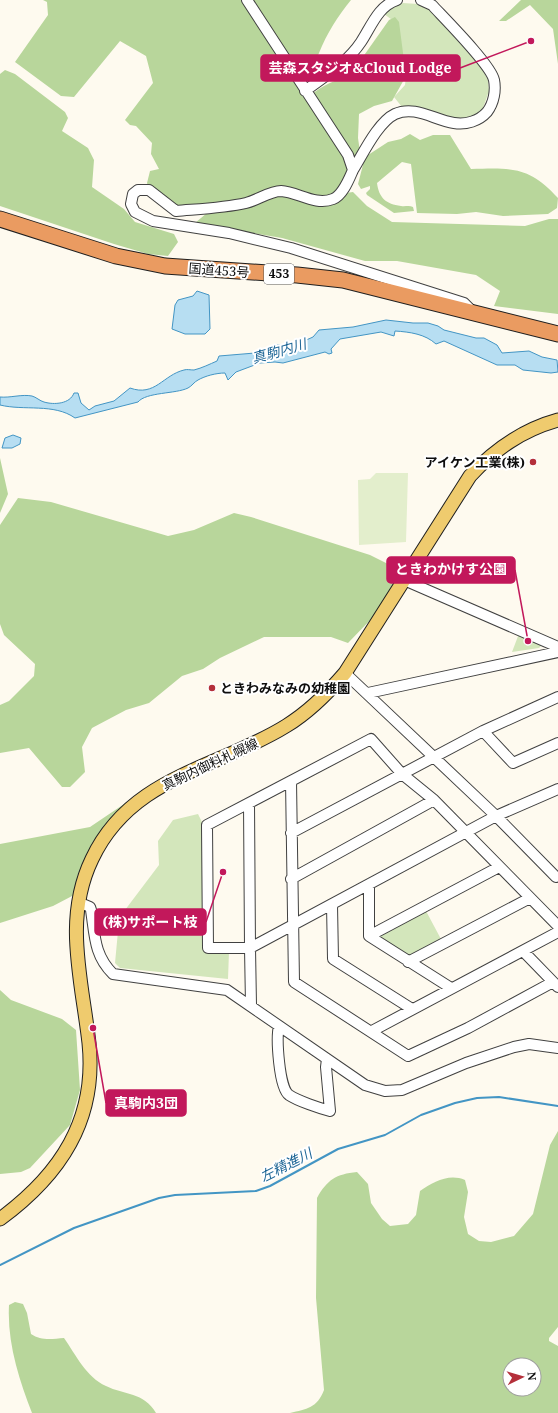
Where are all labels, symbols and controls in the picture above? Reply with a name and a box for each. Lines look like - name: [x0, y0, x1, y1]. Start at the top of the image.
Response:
- callout: 芸森スタジオ&Cloud Lodge: [261, 55, 460, 81]
- text: 芸森スタジオ&Cloud Lodge: [269, 58, 451, 77]
- street label: 国道453号: [188, 259, 250, 281]
- road number: 453: [264, 264, 294, 284]
- water label: 真駒内川: [249, 333, 310, 367]
- place label: アイケン工業(株): [425, 453, 525, 471]
- marker: アイケン工業(株): [528, 457, 538, 467]
- callout: ときわかけす公園: [387, 557, 515, 583]
- text: ときわかけす公園: [395, 559, 507, 578]
- place label: ときわみなみの幼稚園: [220, 679, 350, 697]
- marker: ときわみなみの幼稚園: [207, 683, 217, 693]
- street label: 真駒内御料札幌線: [159, 734, 261, 794]
- callout: (株)サポート枝: [95, 909, 206, 935]
- text: (株)サポート枝: [102, 912, 198, 931]
- callout: 真駒内3団: [106, 1090, 186, 1116]
- text: 真駒内3団: [114, 1093, 178, 1112]
- water label: 左精進川: [257, 1142, 317, 1186]
- north arrow: [502, 1357, 542, 1397]
- text: N: [525, 1371, 540, 1381]

